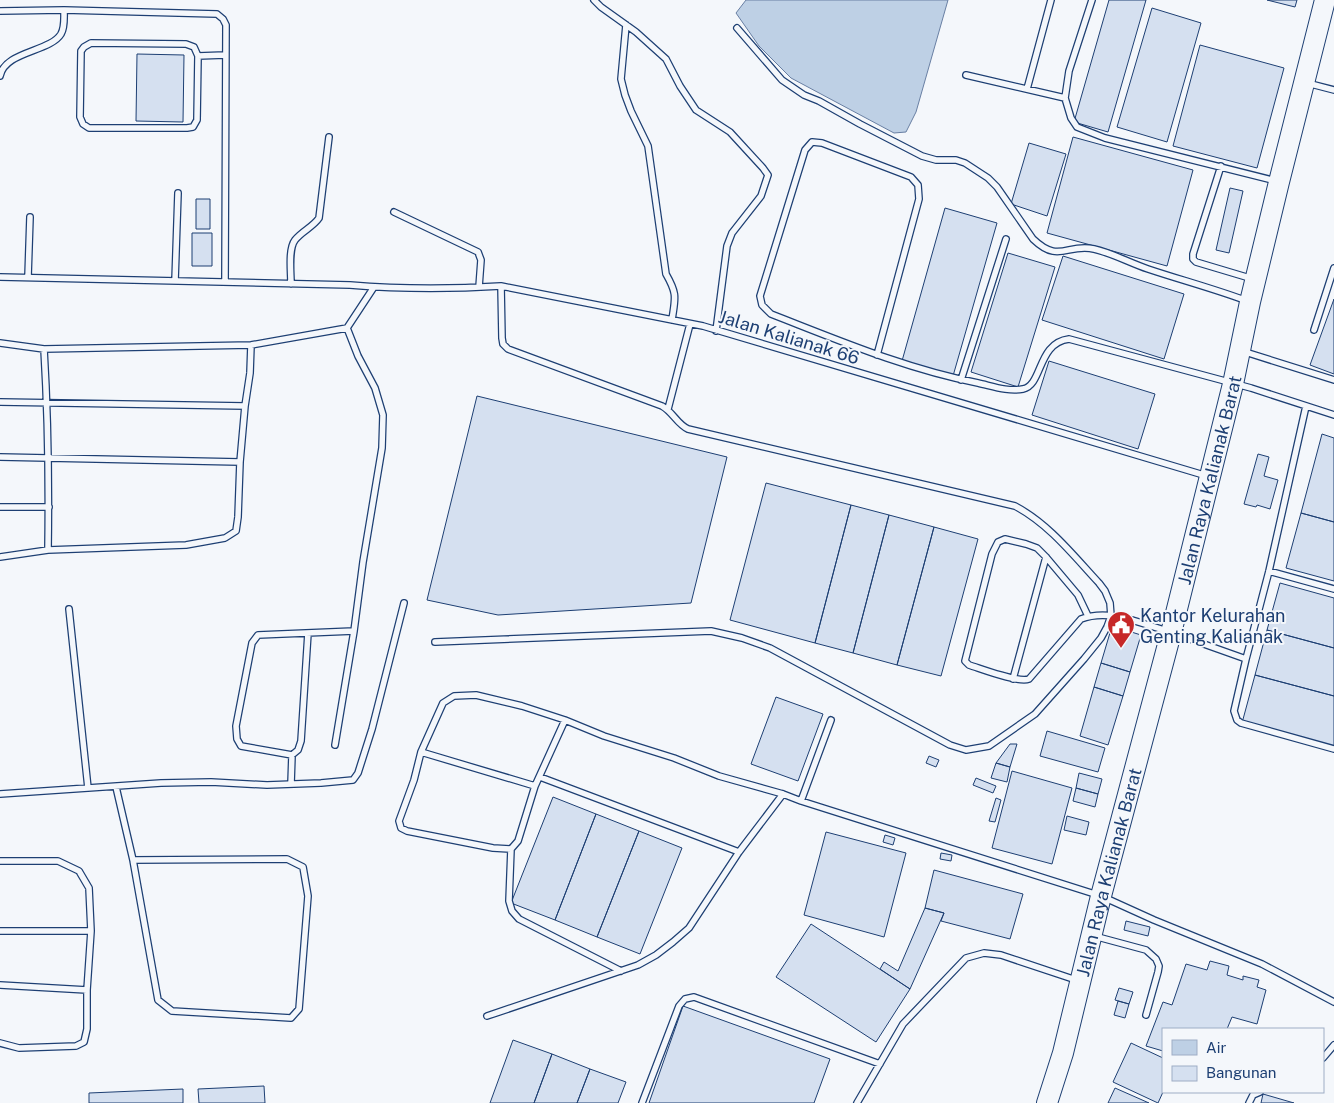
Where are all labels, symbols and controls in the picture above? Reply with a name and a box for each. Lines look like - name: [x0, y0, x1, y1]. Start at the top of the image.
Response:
- street label: Jalan Kalianak 66: [716, 306, 862, 368]
- street label: Jalan Raya Kalianak Barat: [1173, 374, 1245, 587]
- place label: Kantor Kelurahan Genting Kalianak: [1140, 605, 1285, 647]
- public building icon: Kantor Kelurahan Genting Kalianak: [1106, 610, 1136, 649]
- street label: Jalan Raya Kalianak Barat: [1071, 765, 1145, 978]
- legend: [1162, 1028, 1324, 1093]
- text: Air: [1206, 1039, 1226, 1056]
- text: Bangunan: [1206, 1064, 1277, 1081]

